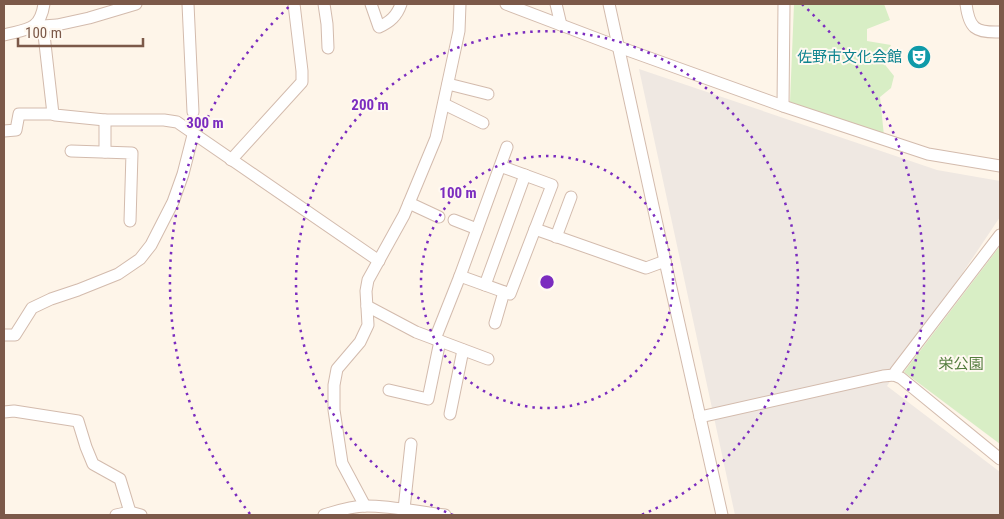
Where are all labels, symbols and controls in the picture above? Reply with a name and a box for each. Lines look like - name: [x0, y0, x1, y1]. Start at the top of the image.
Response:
- scale bar: [18, 15, 142, 47]
- text: 100 m: [25, 24, 62, 42]
- theatre icon: 佐野市文化会館: [906, 44, 932, 70]
- place label: 佐野市文化会館: [797, 48, 902, 66]
- text: 200 m: [351, 96, 389, 114]
- text: 300 m: [186, 114, 224, 132]
- text: 100 m: [439, 184, 477, 202]
- centre of rings: [538, 273, 556, 291]
- park label: 栄公園: [938, 355, 984, 373]

